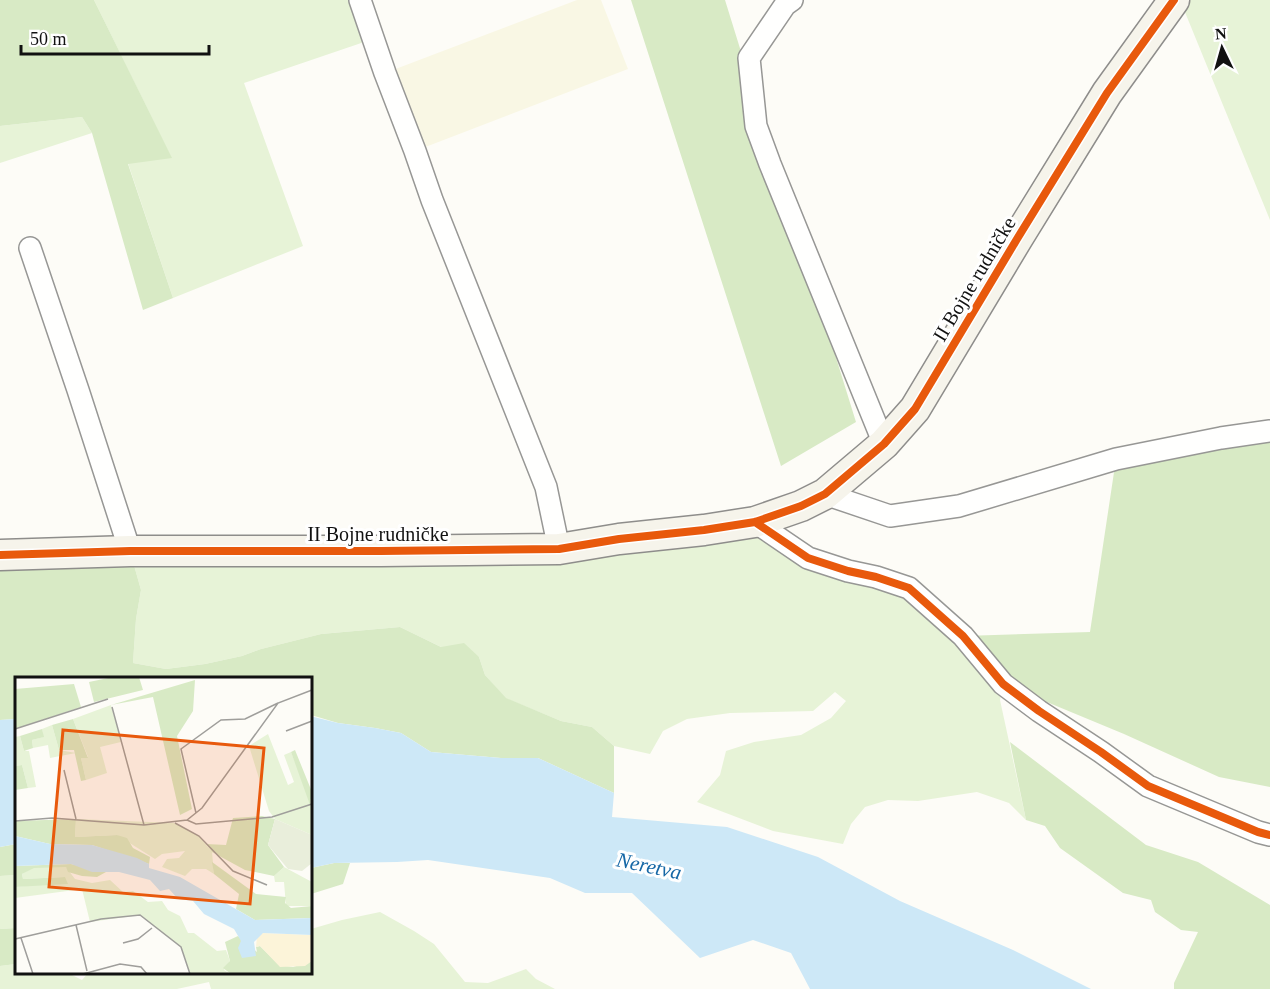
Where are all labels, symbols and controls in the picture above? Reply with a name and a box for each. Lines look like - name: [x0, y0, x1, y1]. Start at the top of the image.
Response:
- scale bar: [21, 18, 208, 56]
- north arrow: [1192, 18, 1252, 78]
- text: N: [1214, 25, 1228, 43]
- text: 50 m: [30, 29, 67, 49]
- street label: II Bojne rudničke: [928, 213, 1021, 346]
- street label: II Bojne rudničke: [307, 523, 449, 546]
- inset map: [15, 677, 312, 974]
- water label: Neretva: [613, 847, 684, 885]

